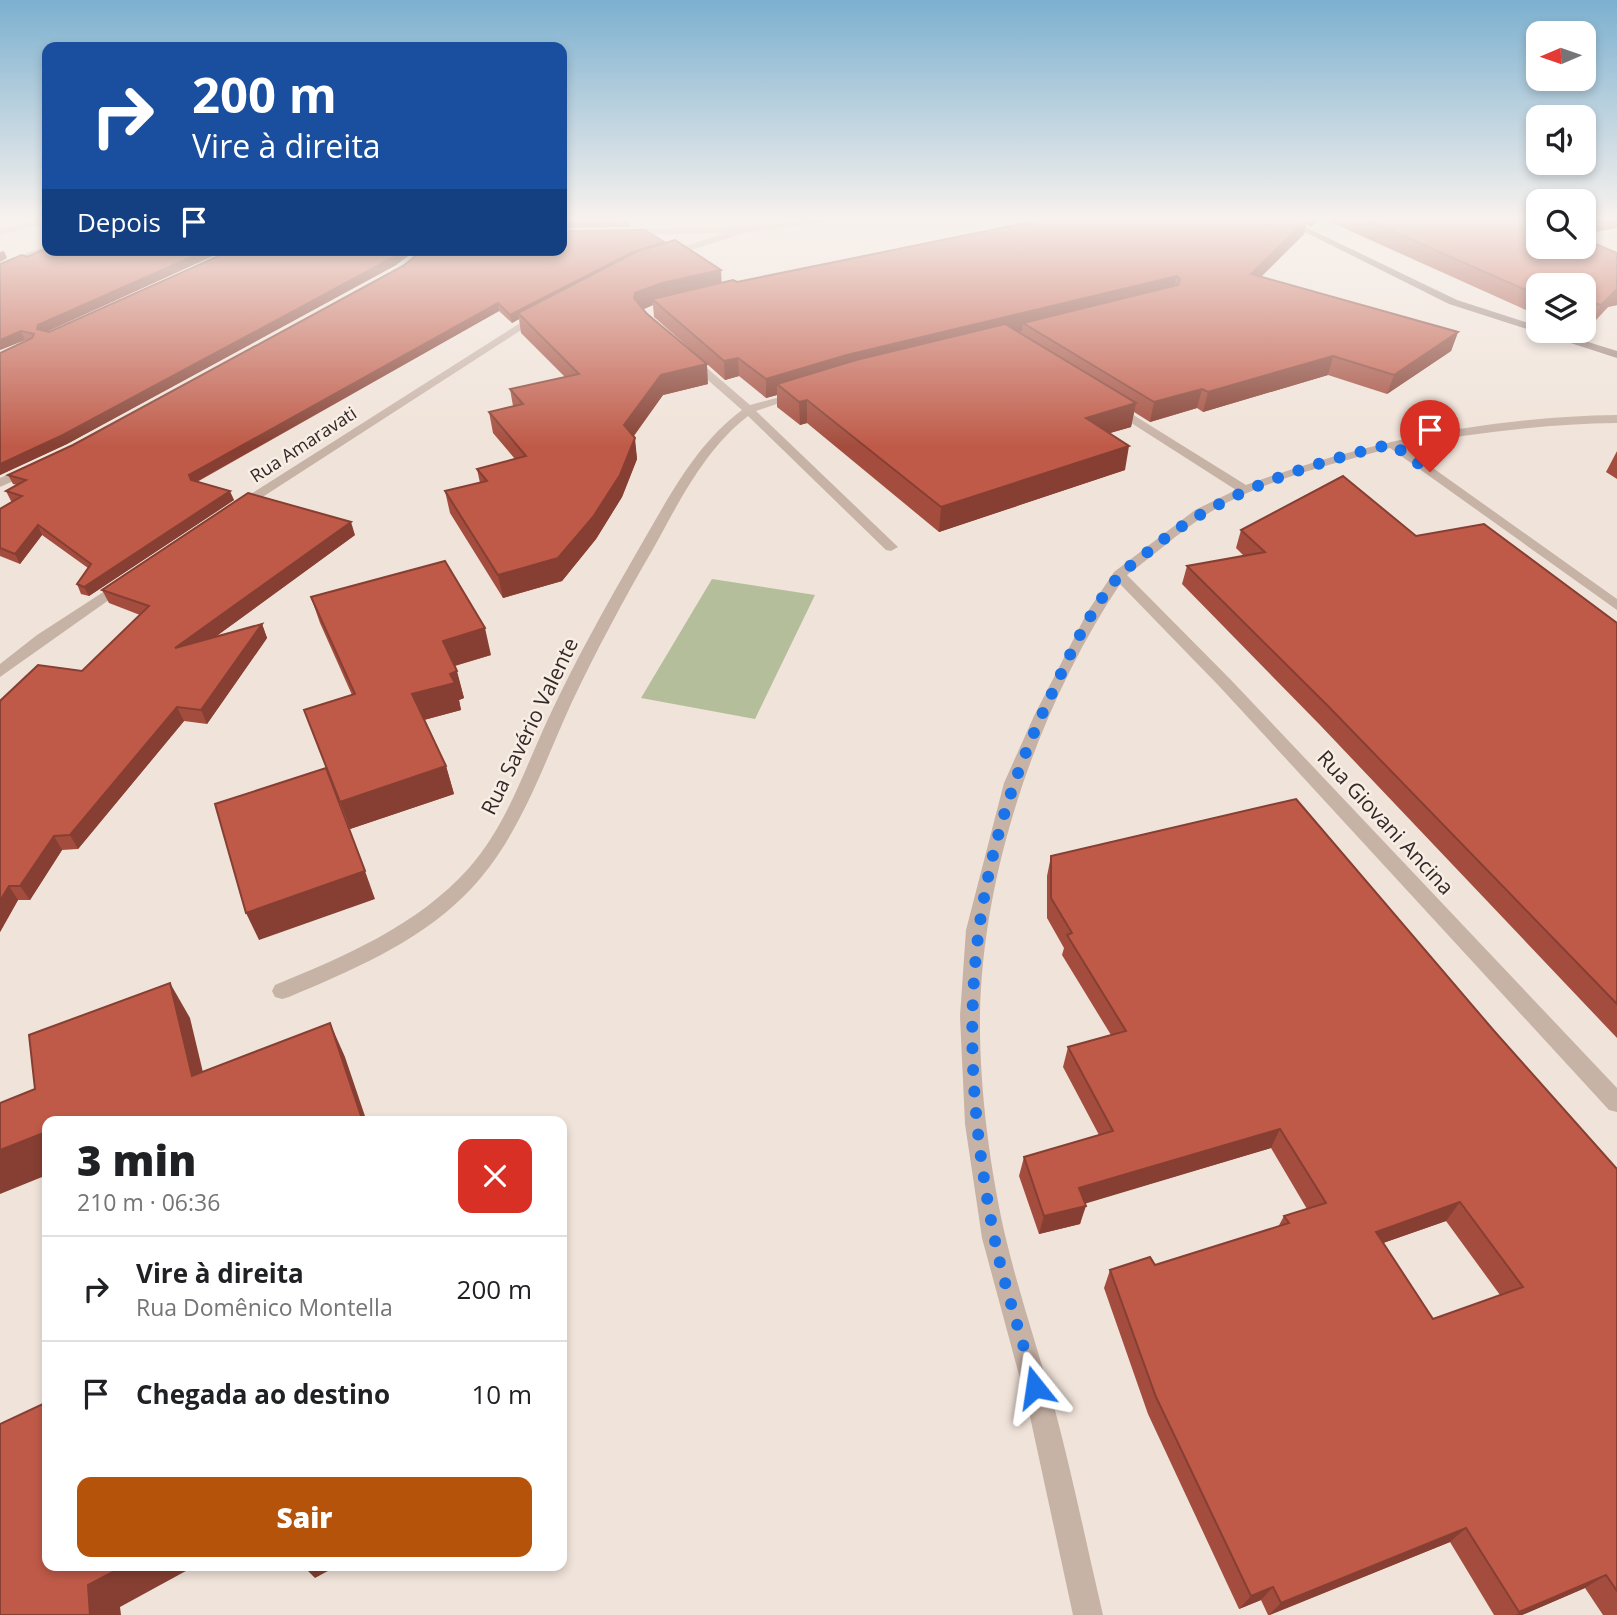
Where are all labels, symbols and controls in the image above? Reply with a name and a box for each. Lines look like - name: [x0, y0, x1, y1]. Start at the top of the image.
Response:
- north arrow: [1526, 21, 1596, 91]
- map controls: [1526, 21, 1596, 343]
- text: 200 m: [192, 61, 337, 127]
- icon: right: [77, 70, 168, 161]
- button: sound: [1526, 105, 1596, 175]
- text: Vire à direita: [192, 124, 381, 167]
- button: search: [1526, 189, 1596, 259]
- icon: arrive: [175, 203, 213, 241]
- text: Depois: [77, 204, 161, 240]
- button: layers: [1526, 273, 1596, 343]
- pin: [1400, 400, 1460, 472]
- street label: Rua Amaravati: [245, 401, 361, 487]
- icon: arrive: [1411, 411, 1449, 449]
- street label: Rua Savério Valente: [474, 633, 584, 819]
- street label: Rua Giovani Ancina: [1312, 744, 1460, 900]
- text: 3 min: [77, 1131, 196, 1188]
- button: close: [458, 1139, 532, 1213]
- text: 210 m · 06:36: [77, 1186, 220, 1218]
- text: Vire à direita: [136, 1255, 304, 1291]
- icon: right: [77, 1270, 115, 1308]
- text: 200 m: [457, 1271, 532, 1307]
- text: Rua Domênico Montella: [136, 1291, 393, 1323]
- position arrow: [998, 1350, 1072, 1424]
- icon: arrive: [77, 1375, 115, 1413]
- text: Chegada ao destino: [136, 1376, 390, 1412]
- text: 10 m: [471, 1376, 532, 1412]
- button: Sair: [77, 1477, 532, 1557]

